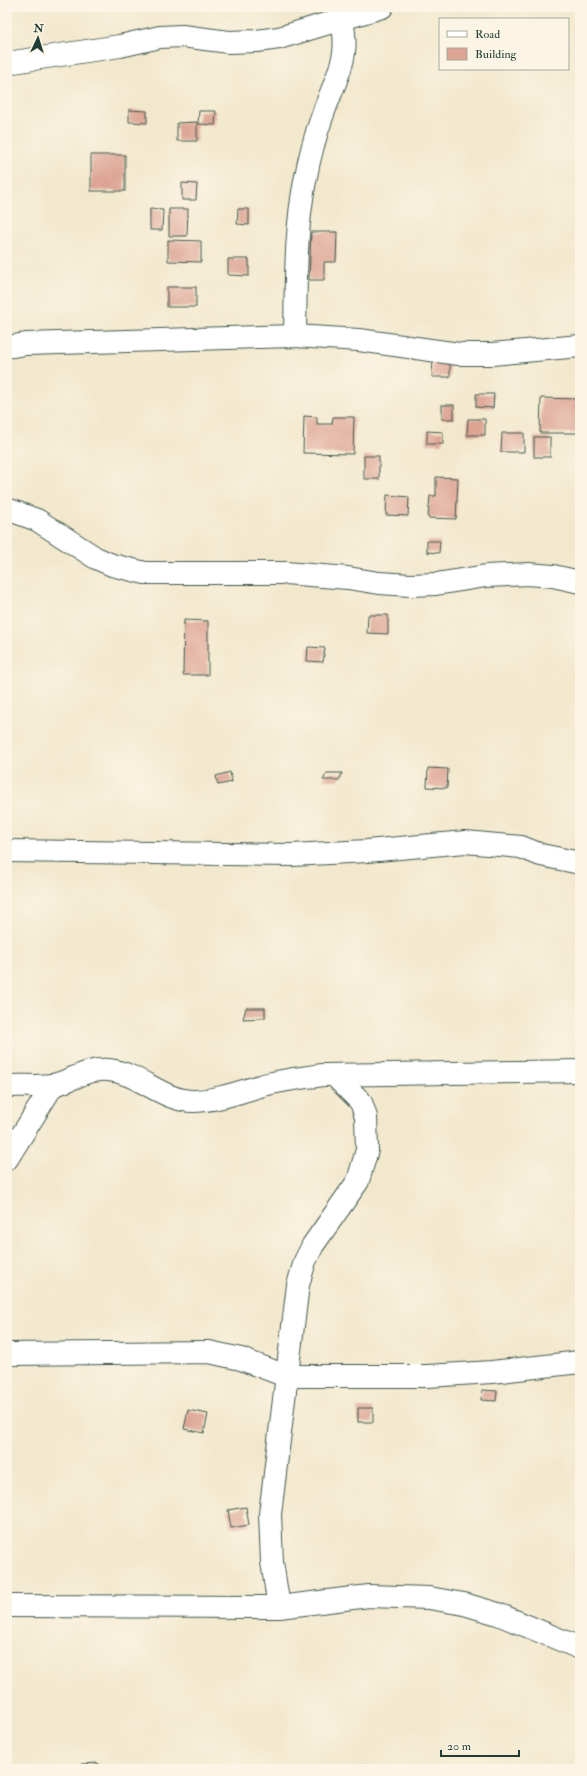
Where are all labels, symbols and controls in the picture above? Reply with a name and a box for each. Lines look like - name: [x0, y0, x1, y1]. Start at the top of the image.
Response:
- north arrow: [18, 18, 58, 58]
- legend: [439, 18, 569, 70]
- text: N: [32, 22, 45, 35]
- text: Road: [475, 27, 500, 42]
- text: Building: [475, 47, 518, 62]
- scale bar: [441, 1732, 519, 1758]
- text: 20 m: [447, 1739, 472, 1754]

